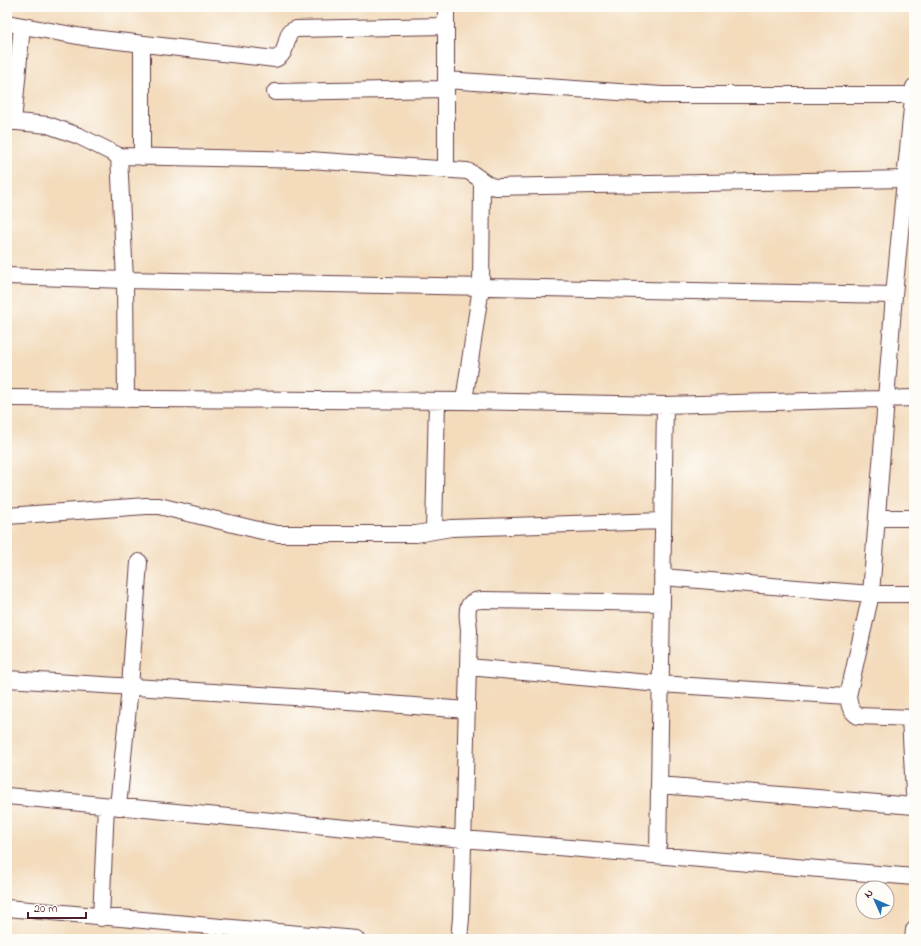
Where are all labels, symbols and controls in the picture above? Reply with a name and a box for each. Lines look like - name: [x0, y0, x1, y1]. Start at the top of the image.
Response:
- north arrow: [855, 880, 895, 920]
- text: N: [860, 885, 877, 902]
- scale bar: [28, 894, 86, 920]
- text: 20 m: [34, 900, 57, 918]

